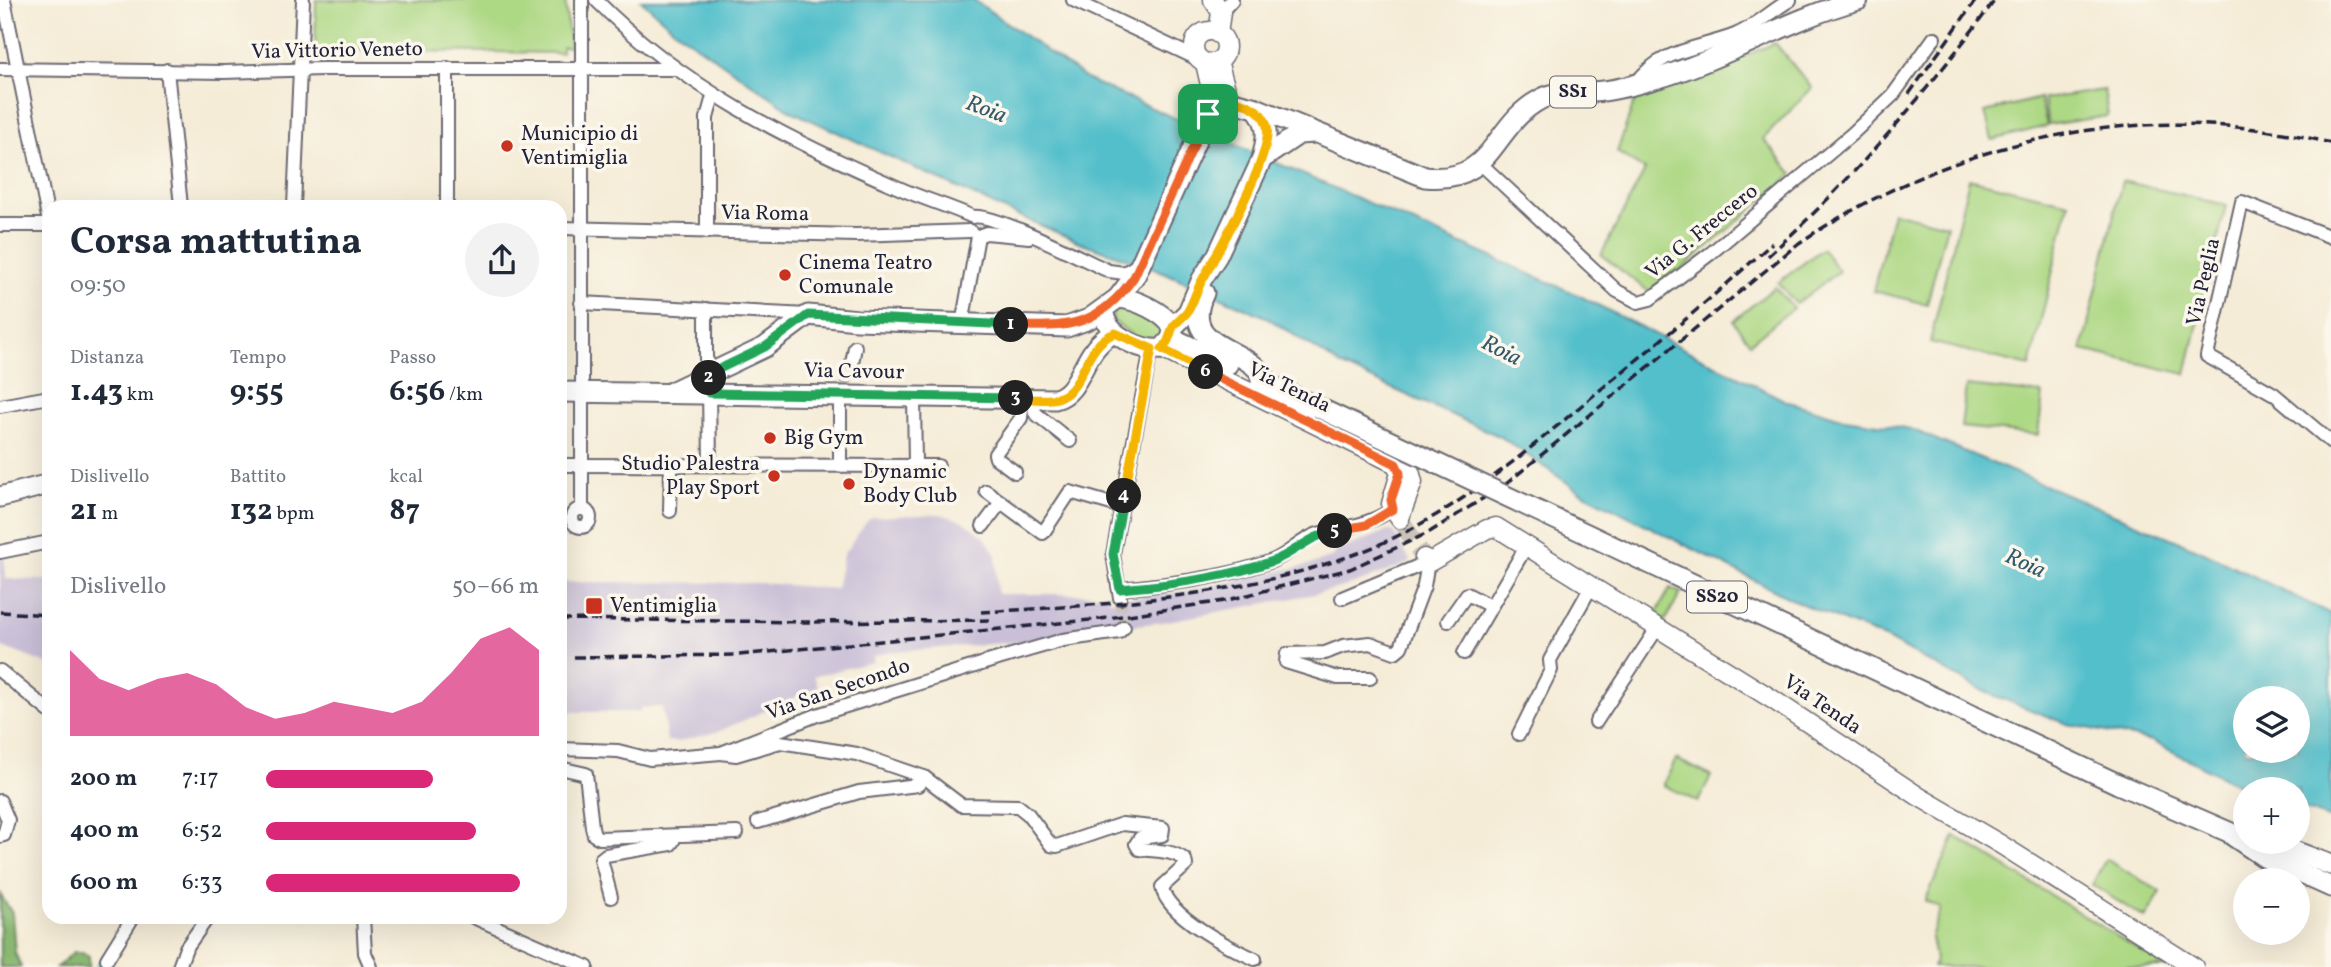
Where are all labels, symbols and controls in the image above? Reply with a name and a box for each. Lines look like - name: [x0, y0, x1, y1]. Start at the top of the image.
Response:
- street label: Via Vittorio Veneto: [251, 35, 423, 67]
- road number: SS1: [1550, 76, 1596, 108]
- pin: [1178, 84, 1238, 144]
- water label: Roia: [961, 88, 1011, 132]
- icon: arrive: [1189, 95, 1227, 133]
- place label: Municipio di Ventimiglia: [521, 120, 638, 173]
- marker: Municipio di Ventimiglia: [499, 138, 515, 154]
- street label: Via G. Freccero: [1639, 177, 1765, 287]
- street label: Via Roma: [721, 199, 809, 229]
- text: Corsa mattutina: [70, 217, 362, 270]
- button: share: [465, 223, 539, 297]
- street label: Via Peglia: [2180, 235, 2228, 329]
- place label: Cinema Teatro Comunale: [799, 249, 932, 302]
- marker: Cinema Teatro Comunale: [777, 267, 793, 283]
- text: 09:50: [70, 270, 126, 302]
- pin: 1: [993, 308, 1028, 342]
- text: 1: [1007, 311, 1014, 337]
- water label: Roia: [1475, 327, 1527, 375]
- text: Distanza: [70, 345, 144, 371]
- text: Tempo: [230, 345, 286, 371]
- text: Passo: [389, 345, 436, 371]
- pin: 6: [1188, 354, 1224, 390]
- street label: Via Tenda: [1242, 355, 1336, 421]
- street label: Via Cavour: [803, 357, 905, 387]
- text: 6: [1200, 358, 1211, 384]
- pin: 2: [692, 360, 726, 396]
- text: 2: [704, 364, 713, 390]
- text: 1.43: [70, 371, 123, 413]
- text: 9:55: [230, 371, 284, 413]
- text: 6:56: [389, 371, 445, 413]
- pin: 3: [998, 380, 1034, 416]
- text: km: [123, 382, 154, 408]
- text: /km: [445, 382, 483, 408]
- text: 3: [1011, 384, 1020, 410]
- place label: Big Gym: [784, 424, 864, 453]
- marker: Big Gym: [762, 430, 778, 446]
- place label: Studio Palestra Play Sport: [621, 450, 760, 503]
- place label: Dynamic Body Club: [863, 458, 957, 511]
- text: Dislivello: [70, 464, 149, 490]
- text: Battito: [230, 464, 286, 490]
- text: kcal: [389, 464, 423, 490]
- marker: Studio Palestra Play Sport: [766, 468, 782, 484]
- marker: Dynamic Body Club: [841, 476, 857, 492]
- pin: 4: [1106, 478, 1142, 514]
- text: 4: [1118, 482, 1129, 508]
- text: 21: [70, 490, 98, 532]
- text: 132: [230, 490, 273, 532]
- text: 87: [389, 490, 420, 532]
- text: m: [98, 501, 118, 527]
- text: bpm: [273, 501, 315, 527]
- pin: 5: [1318, 514, 1352, 548]
- text: 5: [1330, 517, 1339, 543]
- water label: Roia: [2000, 541, 2050, 587]
- text: Dislivello: [70, 571, 166, 603]
- text: 50–66 m: [452, 571, 539, 603]
- road number: SS20: [1687, 582, 1747, 612]
- place label: Ventimiglia: [610, 592, 717, 621]
- marker: Ventimiglia: [584, 596, 604, 616]
- street label: Via San Secondo: [762, 652, 914, 728]
- street label: Via Tenda: [1777, 668, 1867, 742]
- map controls: [2233, 686, 2310, 945]
- button: layers: [2233, 686, 2310, 763]
- text: 200 m: [70, 763, 137, 795]
- text: 7:17: [182, 763, 219, 795]
- button: +: [2233, 777, 2310, 854]
- text: 400 m: [70, 815, 139, 847]
- text: 6:52: [182, 815, 222, 847]
- text: 600 m: [70, 867, 138, 899]
- text: 6:33: [182, 867, 223, 899]
- button: −: [2233, 868, 2310, 945]

